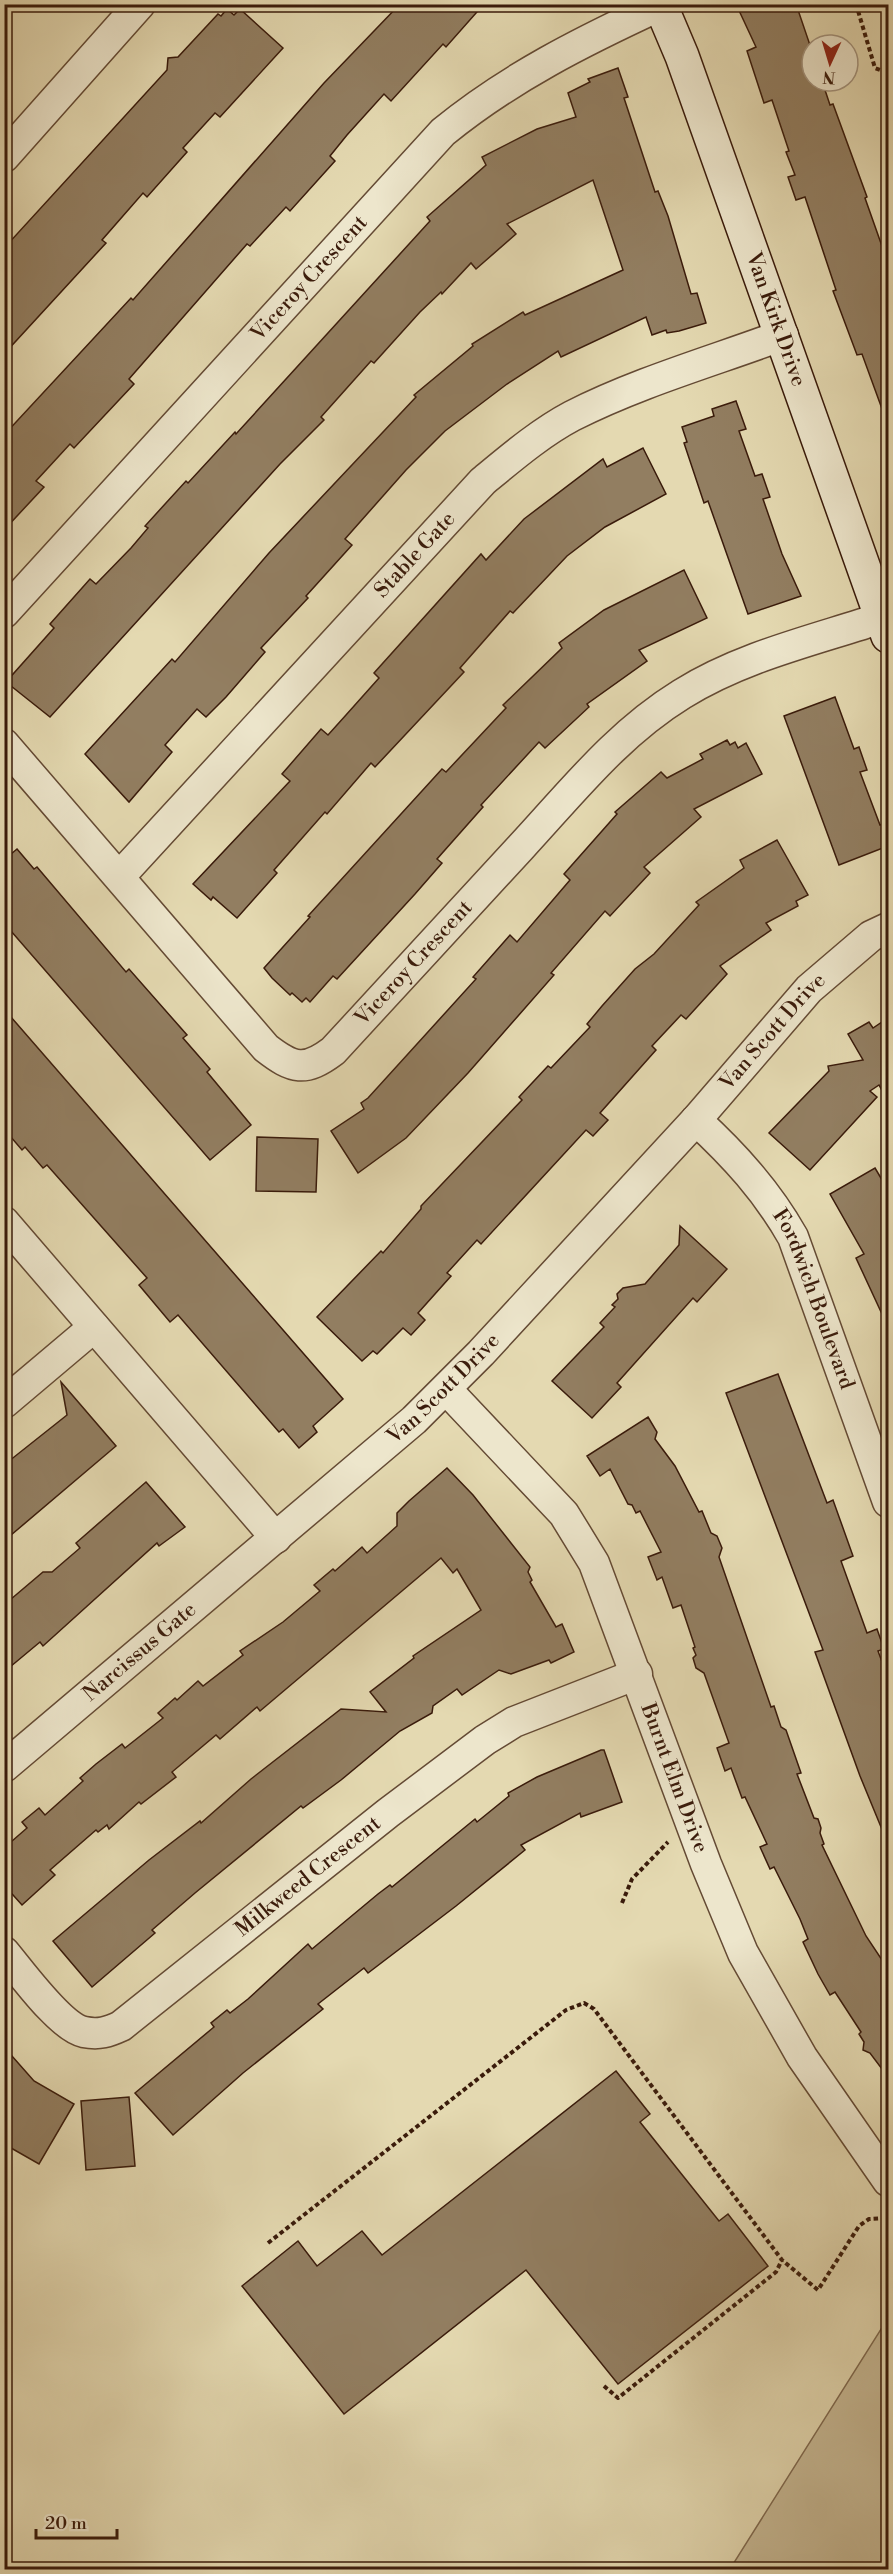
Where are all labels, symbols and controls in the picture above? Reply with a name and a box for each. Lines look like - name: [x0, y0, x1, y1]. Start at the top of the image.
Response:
- north arrow: [800, 33, 860, 93]
- text: N: [822, 67, 836, 87]
- street label: Viceroy Crescent: [245, 210, 374, 347]
- street label: Van Kirk Drive: [739, 248, 811, 390]
- street label: Stable Gate: [369, 507, 461, 603]
- street label: Viceroy Crescent: [349, 895, 479, 1032]
- street label: Van Scott Drive: [714, 967, 831, 1097]
- street label: Fordwich Boulevard: [766, 1204, 860, 1393]
- street label: Van Scott Drive: [381, 1328, 505, 1451]
- street label: Narcissus Gate: [78, 1597, 202, 1707]
- street label: Burnt Elm Drive: [634, 1699, 714, 1857]
- street label: Milkweed Crescent: [230, 1810, 387, 1943]
- scale bar: [36, 2502, 117, 2540]
- text: 20 m: [45, 2512, 87, 2535]

